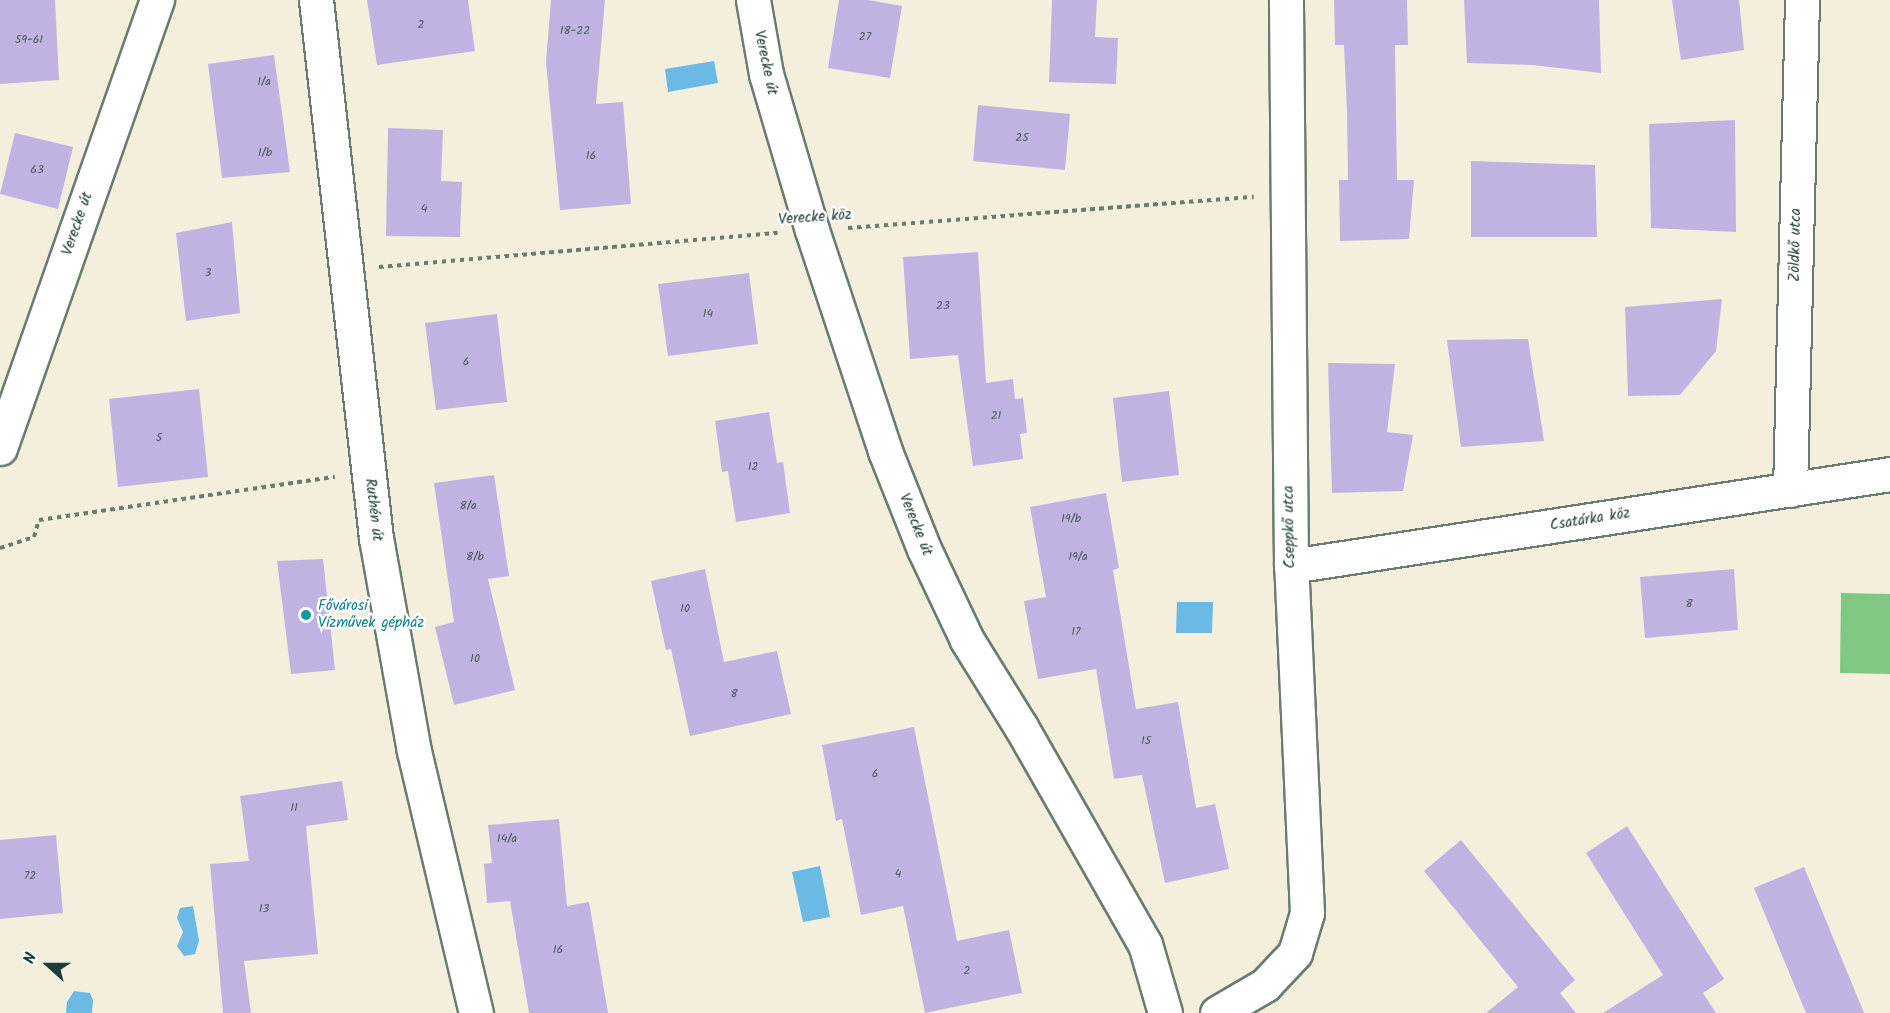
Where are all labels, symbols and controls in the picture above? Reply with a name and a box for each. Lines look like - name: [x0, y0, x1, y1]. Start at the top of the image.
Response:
- house number: 2: [418, 18, 424, 32]
- house number: 18-22: [560, 24, 590, 38]
- street label: Verecke út: [749, 29, 781, 97]
- house number: 27: [859, 30, 871, 44]
- house number: 59-61: [15, 33, 43, 47]
- house number: 1/a: [257, 75, 271, 89]
- house number: 25: [1015, 131, 1029, 145]
- house number: 1/b: [258, 146, 272, 160]
- house number: 16: [586, 149, 596, 163]
- house number: 63: [30, 163, 44, 177]
- street label: Verecke út: [59, 190, 97, 258]
- house number: 4: [421, 202, 427, 216]
- street label: Verecke köz: [778, 206, 852, 230]
- street label: Zöldkő utca: [1786, 208, 1806, 282]
- house number: 3: [205, 266, 211, 280]
- house number: 23: [936, 299, 950, 313]
- house number: 14: [703, 307, 713, 321]
- house number: 6: [463, 355, 469, 369]
- house number: 21: [991, 409, 1001, 423]
- house number: 5: [156, 431, 162, 445]
- house number: 12: [748, 460, 758, 474]
- street label: Ruthén út: [360, 477, 386, 543]
- street label: Cseppkő utca: [1280, 485, 1300, 569]
- street label: Verecke út: [894, 491, 936, 559]
- house number: 8/a: [459, 499, 477, 513]
- street label: Csatárka köz: [1549, 505, 1631, 535]
- house number: 19/b: [1061, 512, 1081, 526]
- house number: 8/b: [466, 550, 484, 564]
- house number: 19/a: [1068, 550, 1088, 564]
- place label: Fővárosi Vízművek gépház: [318, 597, 424, 632]
- house number: 8: [1685, 597, 1693, 611]
- house number: 10: [680, 602, 690, 616]
- marker: Fővárosi Vízművek gépház: [299, 608, 313, 622]
- house number: 17: [1071, 625, 1081, 639]
- house number: 10: [470, 652, 480, 666]
- house number: 8: [730, 687, 738, 701]
- house number: 15: [1141, 734, 1151, 748]
- house number: 6: [872, 767, 878, 781]
- house number: 11: [290, 801, 298, 815]
- house number: 14/a: [497, 832, 517, 846]
- house number: 4: [895, 867, 901, 881]
- house number: 72: [24, 869, 36, 883]
- house number: 13: [259, 902, 269, 916]
- north arrow: [18, 935, 78, 995]
- house number: 16: [553, 943, 563, 957]
- text: N: [17, 949, 44, 968]
- house number: 2: [964, 964, 970, 978]

